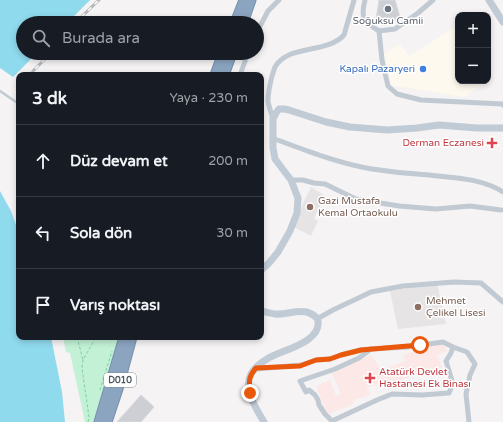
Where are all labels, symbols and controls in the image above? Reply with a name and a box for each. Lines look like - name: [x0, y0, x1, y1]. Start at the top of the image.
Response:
- marker: Soğuksu Camii: [383, 4, 393, 14]
- map controls: [455, 12, 491, 84]
- button: +: [455, 12, 491, 48]
- place label: Soğuksu Camii: [353, 15, 423, 27]
- search box: [16, 16, 264, 60]
- icon: search: [30, 27, 52, 49]
- text: Burada ara: [62, 29, 140, 47]
- button: −: [455, 48, 491, 84]
- place label: Kapalı Pazaryeri: [339, 63, 415, 75]
- marker: Kapalı Pazaryeri: [418, 64, 428, 74]
- text: 3 dk: [32, 88, 67, 109]
- text: Yaya · 230 m: [169, 90, 248, 106]
- place label: Derman Eczanesi: [402, 137, 484, 149]
- marker: Derman Eczanesi: [487, 138, 497, 148]
- icon: ahead: [32, 150, 54, 172]
- text: Düz devam et: [70, 152, 168, 170]
- text: 200 m: [208, 153, 248, 169]
- place label: Gazi Mustafa Kemal Ortaokulu: [318, 195, 398, 219]
- marker: Gazi Mustafa Kemal Ortaokulu: [305, 202, 315, 212]
- icon: left: [32, 222, 54, 244]
- text: Sola dön: [70, 224, 132, 242]
- text: 30 m: [216, 225, 248, 241]
- icon: arrive: [32, 294, 54, 316]
- place label: Mehmet Çelikel Lisesi: [426, 295, 486, 319]
- text: Varış noktası: [70, 296, 160, 314]
- marker: Mehmet Çelikel Lisesi: [413, 302, 423, 312]
- route start: [411, 336, 429, 354]
- place label: Atatürk Devlet Hastanesi Ek Binası: [379, 366, 471, 390]
- marker: Atatürk Devlet Hastanesi Ek Binası: [364, 372, 376, 384]
- road number: D010: [104, 373, 136, 387]
- route end: [241, 384, 259, 402]

